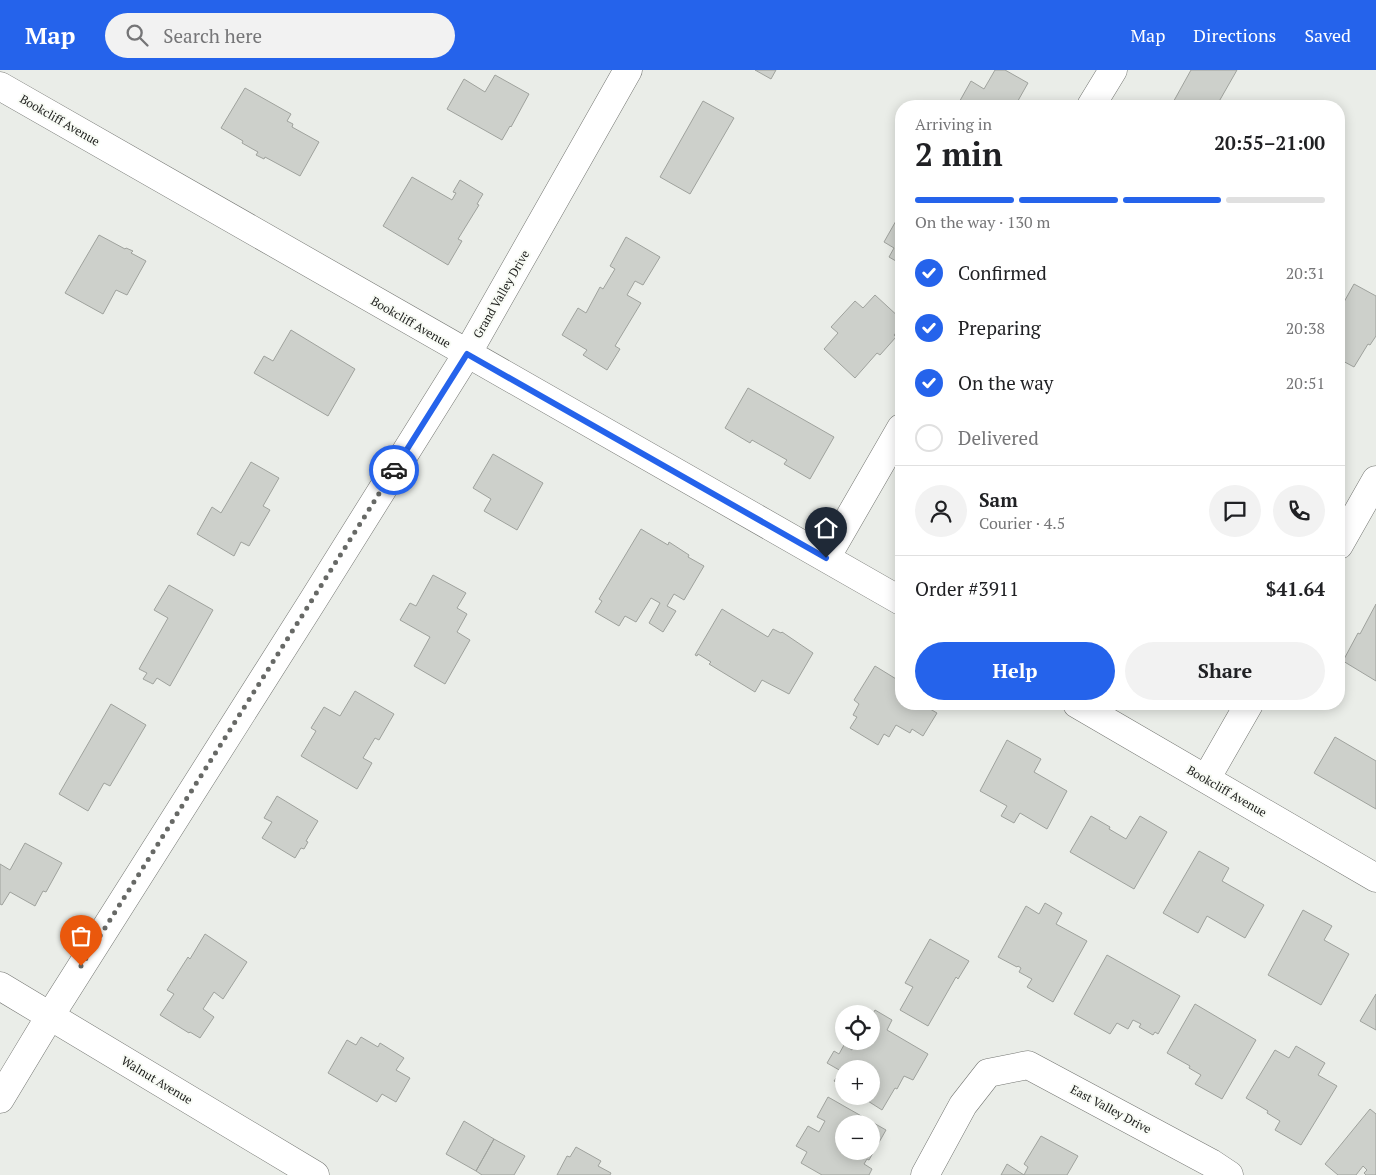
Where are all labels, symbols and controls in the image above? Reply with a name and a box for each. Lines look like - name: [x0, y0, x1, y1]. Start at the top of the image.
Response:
- search box: [105, 13, 455, 58]
- text: Map: [25, 19, 75, 51]
- icon: search: [123, 21, 151, 49]
- text: Search here: [163, 23, 262, 48]
- text: Map: [1130, 23, 1165, 47]
- text: Directions: [1193, 23, 1276, 47]
- text: Saved: [1304, 23, 1351, 47]
- street label: Bookcliff Avenue: [17, 91, 103, 149]
- text: Arriving in: [915, 113, 992, 135]
- text: 20:55–21:00: [1214, 130, 1325, 155]
- text: 2 min: [915, 133, 1003, 175]
- text: On the way · 130 m: [915, 211, 1050, 233]
- street label: Grand Valley Drive: [470, 247, 532, 341]
- icon: check: [915, 259, 943, 287]
- text: Confirmed: [958, 260, 1047, 285]
- text: 20:31: [1286, 262, 1325, 284]
- street label: Bookcliff Avenue: [368, 293, 454, 351]
- icon: check: [915, 314, 943, 342]
- text: Preparing: [958, 315, 1041, 340]
- text: 20:38: [1286, 317, 1325, 339]
- icon: check: [915, 369, 943, 397]
- text: On the way: [958, 370, 1053, 395]
- text: 20:51: [1286, 372, 1325, 394]
- text: Delivered: [958, 425, 1039, 450]
- courier: [369, 445, 419, 495]
- icon: car: [380, 456, 408, 484]
- button: person: [915, 485, 967, 537]
- button: chat: [1209, 485, 1261, 537]
- button: phone: [1273, 485, 1325, 537]
- text: Sam: [979, 487, 1018, 512]
- pin: [805, 507, 847, 558]
- text: Courier · 4.5: [979, 512, 1065, 534]
- icon: home: [812, 514, 840, 542]
- text: Order #3911: [915, 576, 1019, 601]
- text: $41.64: [1266, 576, 1325, 601]
- button: Help: [915, 642, 1115, 700]
- button: Share: [1125, 642, 1325, 700]
- street label: Bookcliff Avenue: [1184, 762, 1270, 820]
- pin: [60, 915, 102, 966]
- icon: bag: [67, 922, 95, 950]
- map controls: [835, 1005, 880, 1160]
- button: locate: [835, 1005, 880, 1050]
- street label: Walnut Avenue: [119, 1053, 195, 1107]
- button: +: [835, 1060, 880, 1105]
- street label: East Valley Drive: [1068, 1081, 1154, 1137]
- button: −: [835, 1115, 880, 1160]

